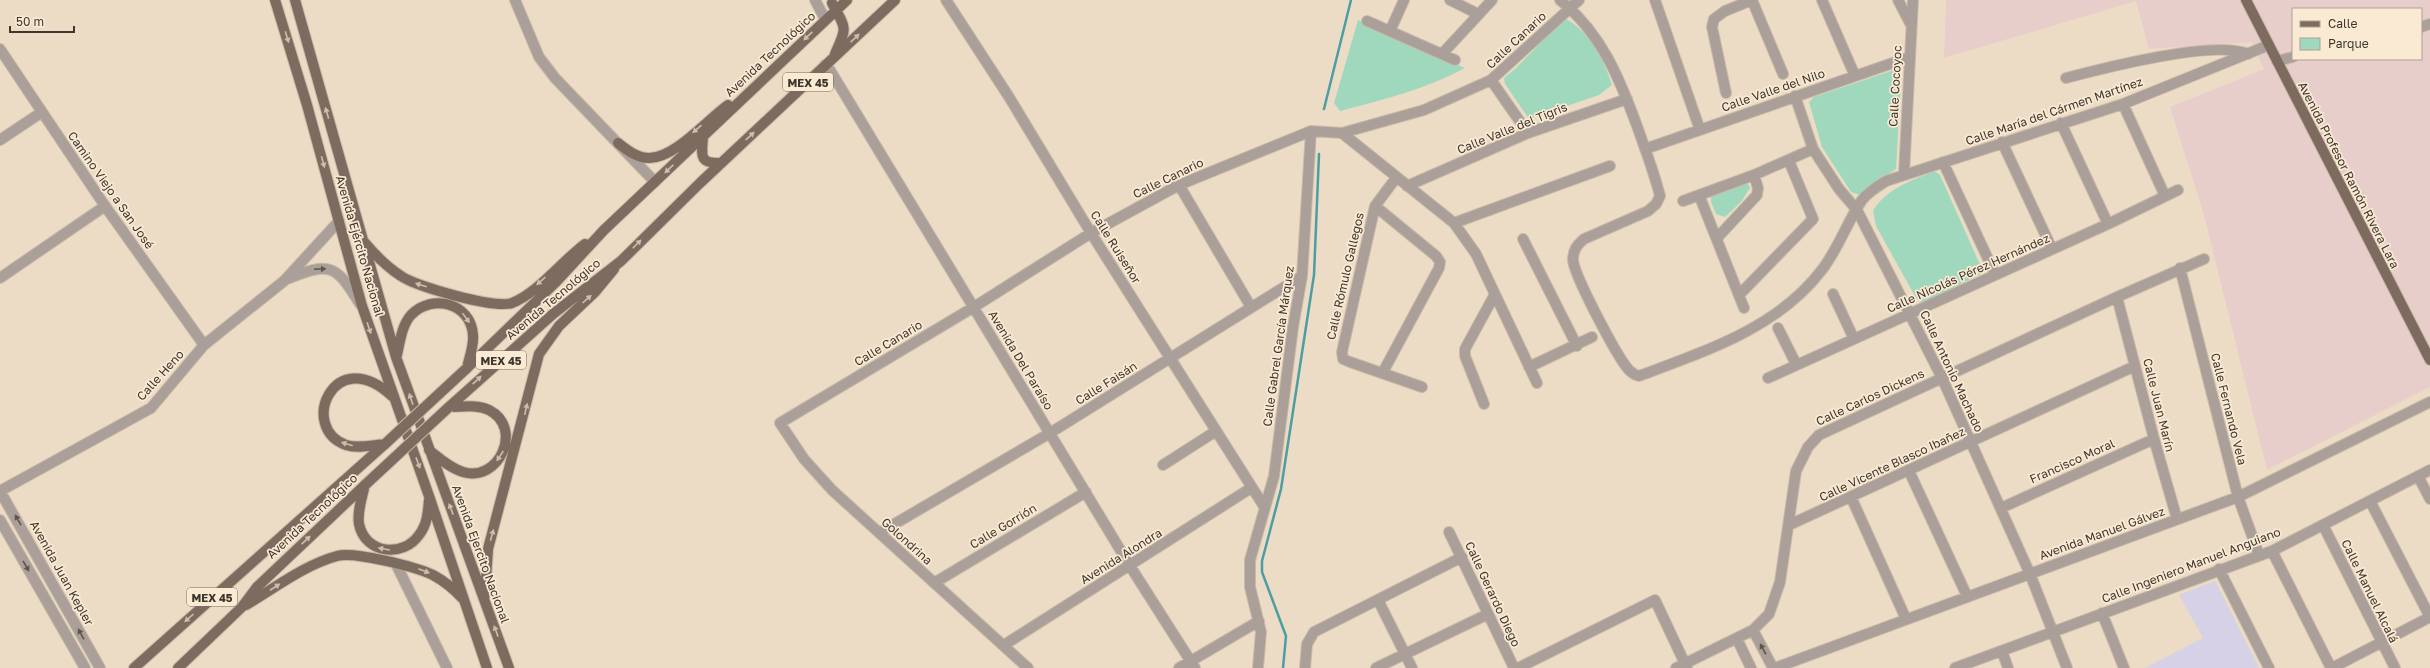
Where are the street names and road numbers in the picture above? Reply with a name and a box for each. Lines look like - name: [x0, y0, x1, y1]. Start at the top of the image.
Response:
- street label: Avenida Tecnológico: [722, 8, 818, 100]
- street label: Calle Canario: [1483, 8, 1549, 72]
- street label: Calle Cocoyoc: [1885, 44, 1905, 127]
- street label: Calle Valle del Nilo: [1719, 65, 1827, 115]
- road number: MEX 45: [783, 73, 833, 91]
- street label: Calle María del Cármen Martínez: [1963, 74, 2145, 148]
- street label: Avenida Profesor Ramón Rivera Lara: [2295, 79, 2403, 271]
- street label: Calle Valle del Tigris: [1455, 99, 1569, 157]
- street label: Camino Viejo a San José: [65, 128, 157, 252]
- street label: Calle Canario: [1130, 154, 1206, 202]
- street label: Avenida Ejército Nacional: [333, 174, 387, 318]
- street label: Calle Ruiseñor: [1088, 208, 1145, 287]
- street label: Calle Rómulo Gallegos: [1323, 211, 1367, 341]
- street label: Calle Nicolás Pérez Hernández: [1884, 230, 2052, 316]
- street label: Avenida Tecnológico: [503, 255, 603, 343]
- street label: Calle Gabrel García Márquez: [1259, 265, 1297, 427]
- street label: Avenida Del Paraíso: [985, 308, 1057, 412]
- street label: Calle Antonio Machado: [1917, 308, 1987, 434]
- street label: Calle Canario: [851, 317, 925, 369]
- street label: Calle Heno: [133, 347, 187, 403]
- road number: MEX 45: [476, 351, 526, 369]
- street label: Calle Fernando Vela: [2208, 351, 2250, 467]
- street label: Calle Juan Marín: [2140, 357, 2178, 453]
- street label: Calle Faisán: [1072, 358, 1140, 408]
- street label: Calle Carlos Dickens: [1813, 365, 1927, 429]
- street label: Calle Vicente Blasco Ibañez: [1817, 424, 1967, 504]
- street label: Francisco Moral: [2027, 435, 2117, 486]
- street label: Avenida Tecnológico: [264, 470, 360, 562]
- street label: Avenida Ejercito Nacional: [449, 483, 513, 625]
- street label: Calle Gorrión: [967, 500, 1039, 552]
- street label: Avenida Manuel Gálvez: [2037, 503, 2167, 563]
- street label: Golondrina: [878, 514, 936, 568]
- street label: Avenida Juan Kepler: [27, 518, 97, 628]
- street label: Calle Ingeniero Manuel Anguiano: [2099, 524, 2283, 606]
- street label: Avenida Alondra: [1077, 525, 1165, 587]
- street label: Calle Manuel Alcalá: [2338, 537, 2402, 645]
- street label: Calle Gerardo Diego: [1462, 539, 1524, 649]
- road number: MEX 45: [187, 588, 237, 606]

